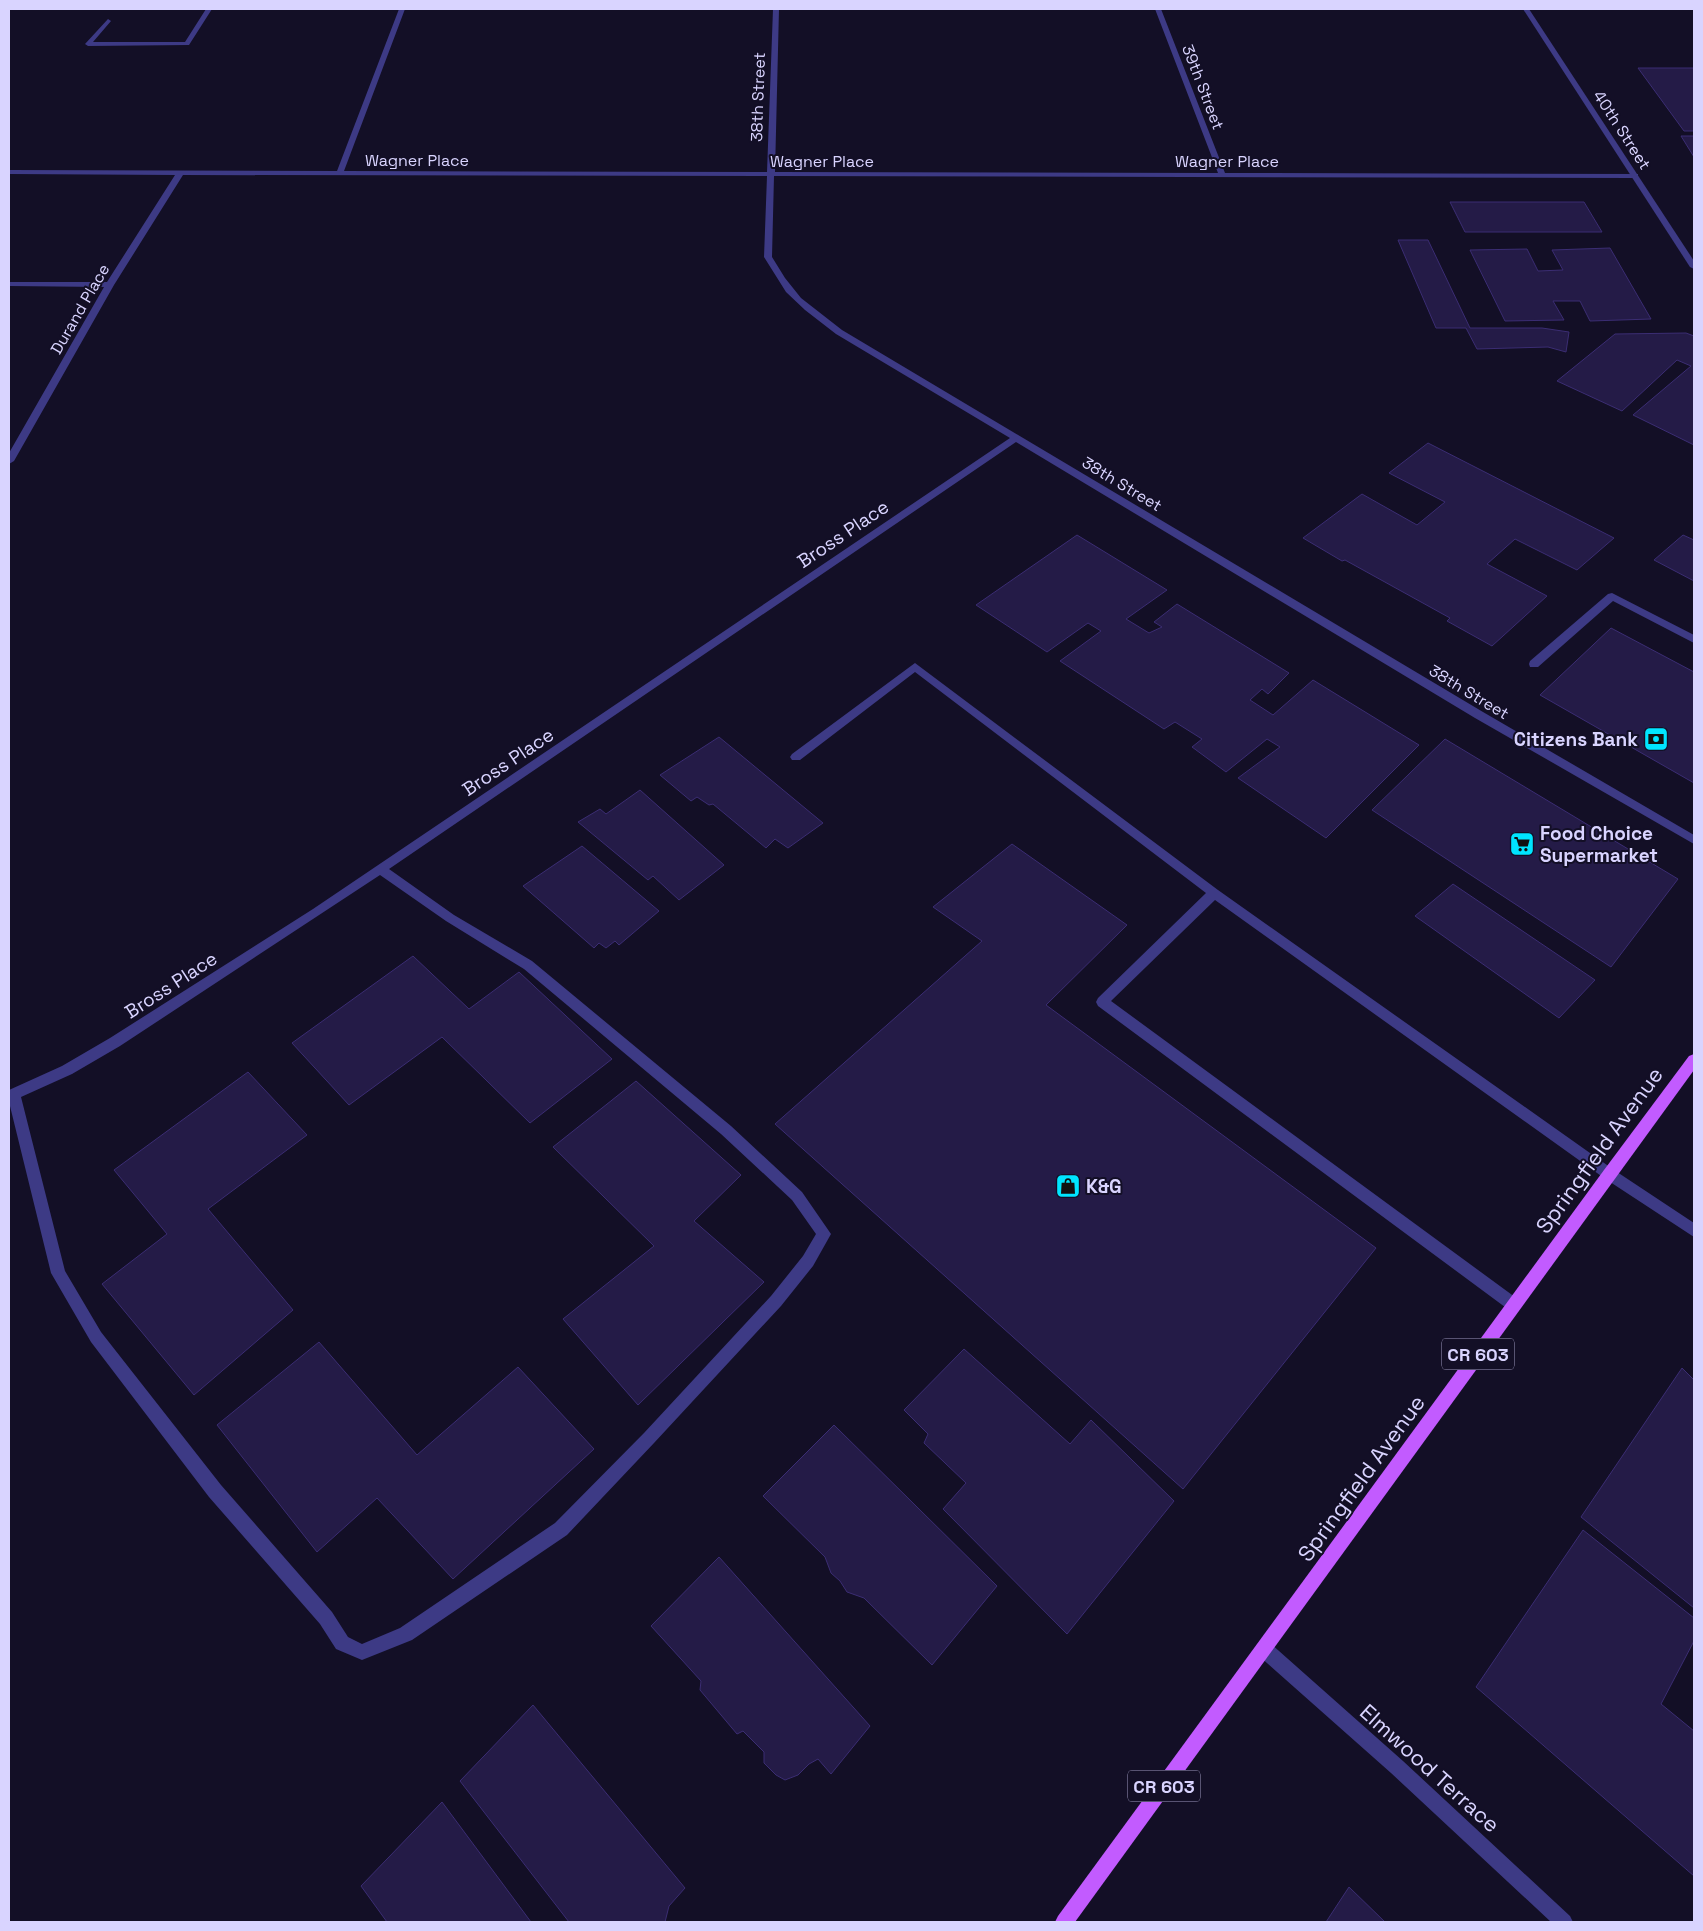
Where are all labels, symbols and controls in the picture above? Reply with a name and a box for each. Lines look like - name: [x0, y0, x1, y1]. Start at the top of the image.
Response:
- street label: 39th Street: [1177, 41, 1229, 133]
- street label: 38th Street: [746, 52, 770, 142]
- street label: 40th Street: [1589, 86, 1655, 174]
- street label: Wagner Place: [365, 150, 469, 171]
- street label: Wagner Place: [770, 151, 874, 172]
- street label: Wagner Place: [1175, 151, 1279, 172]
- street label: Durand Place: [46, 260, 114, 358]
- street label: 38th Street: [1078, 452, 1166, 516]
- street label: Bross Place: [792, 494, 894, 574]
- street label: 38th Street: [1425, 660, 1513, 724]
- street label: Bross Place: [457, 722, 559, 802]
- bank icon: Citizens Bank: [1643, 726, 1669, 752]
- place label: Citizens Bank: [1514, 727, 1638, 752]
- place label: Food Choice Supermarket: [1540, 821, 1658, 868]
- supermarket icon: Food Choice Supermarket: [1509, 831, 1535, 857]
- street label: Bross Place: [120, 946, 222, 1024]
- street label: Springfield Avenue: [1529, 1061, 1669, 1239]
- shop icon: K&G: [1055, 1173, 1081, 1199]
- place label: K&G: [1086, 1174, 1122, 1199]
- road number: CR 603: [1442, 1338, 1514, 1370]
- street label: Springfield Avenue: [1291, 1389, 1431, 1567]
- street label: Elmwood Terrace: [1354, 1698, 1506, 1838]
- road number: CR 603: [1128, 1770, 1200, 1802]

